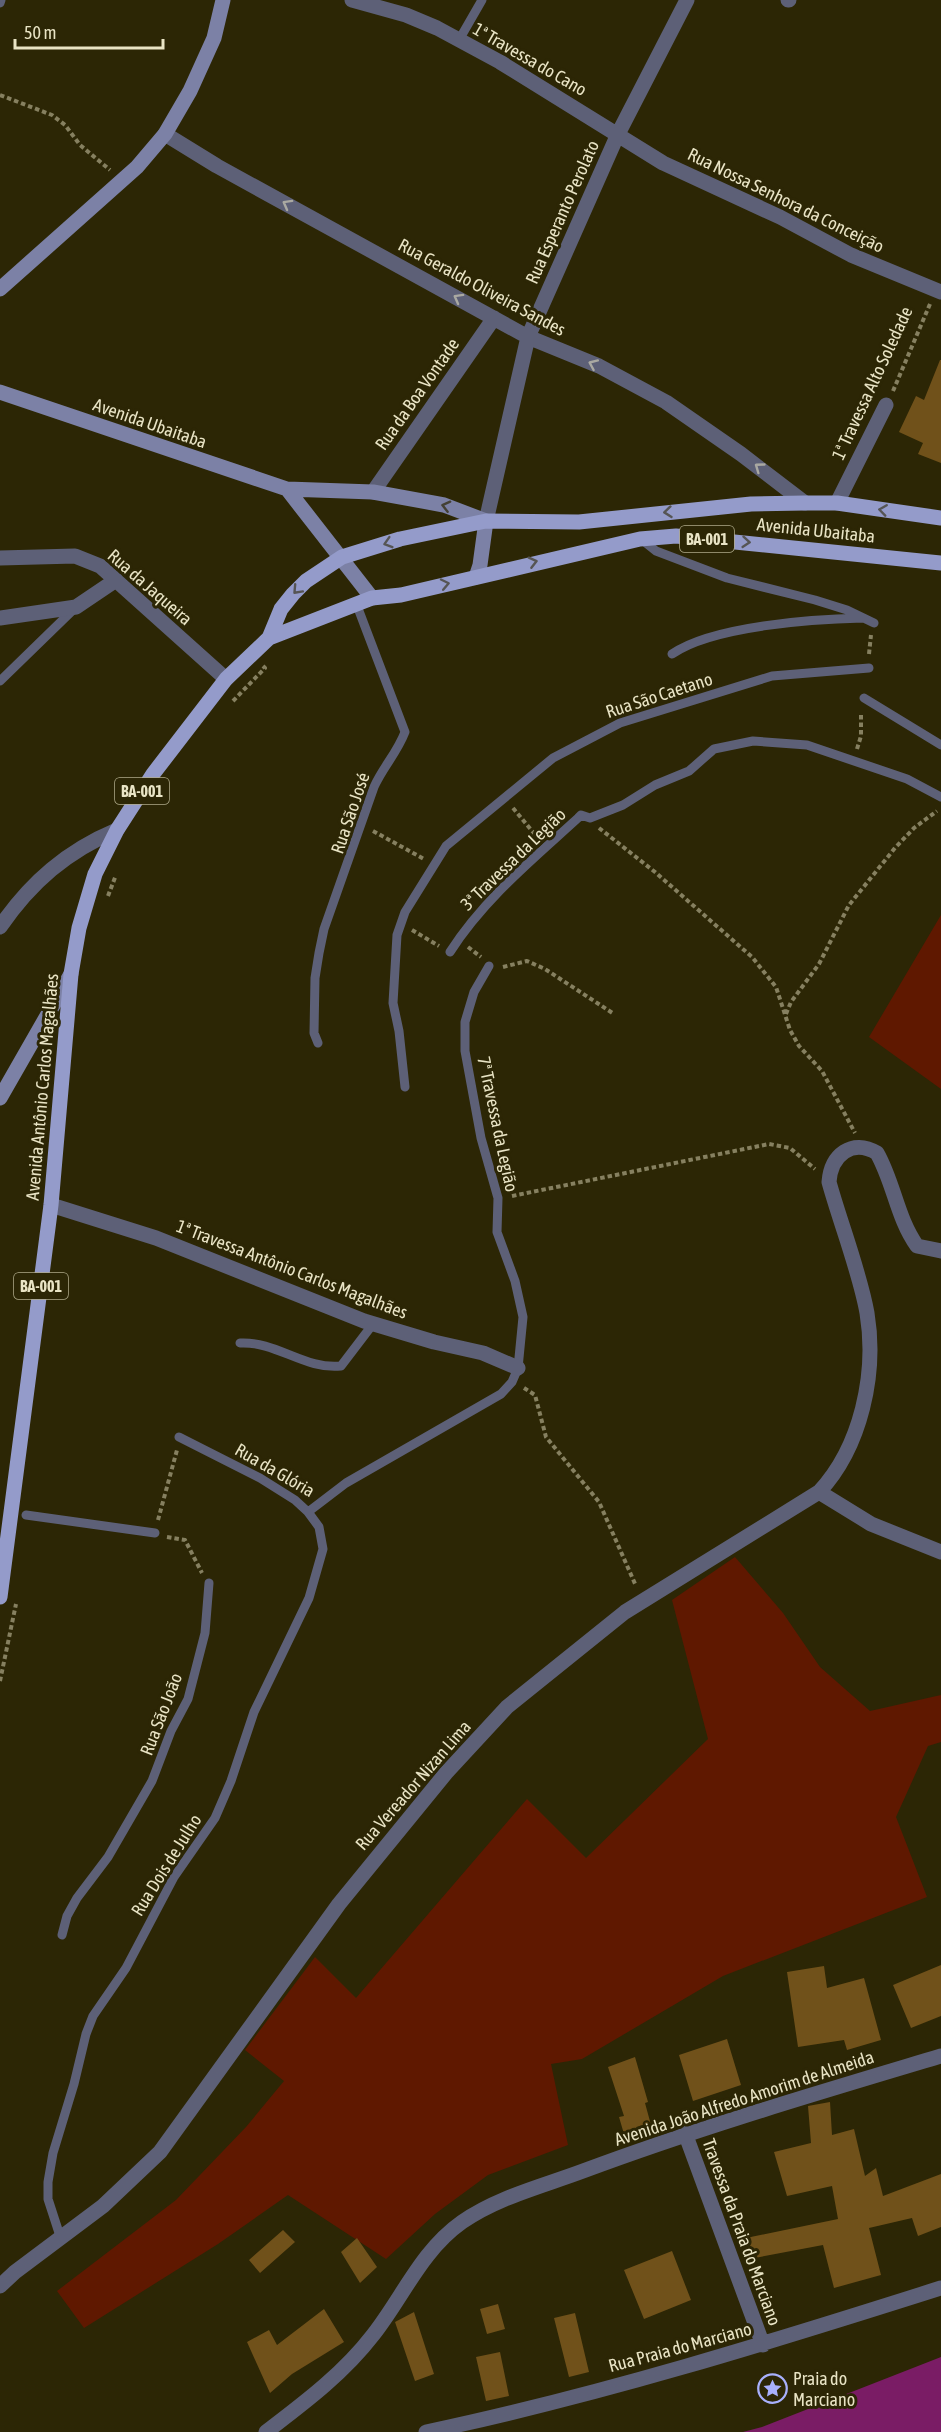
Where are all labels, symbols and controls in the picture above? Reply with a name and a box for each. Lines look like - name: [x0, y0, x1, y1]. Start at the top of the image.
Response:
- scale bar: [15, 12, 164, 50]
- street label: 1ª Travessa do Cano: [469, 18, 591, 100]
- text: 50 m: [24, 22, 56, 43]
- street label: Rua Esperanto Perolato: [521, 137, 603, 287]
- street label: Rua Nossa Senhora da Conceição: [684, 143, 888, 257]
- one-way arrow: [283, 200, 294, 212]
- street label: Rua Geraldo Oliveira Sandes: [395, 234, 569, 340]
- one-way arrow: [454, 294, 465, 306]
- street label: 1ª Travessa Alto Soledade: [827, 303, 917, 463]
- street label: Rua da Boa Vontade: [371, 334, 463, 454]
- one-way arrow: [589, 360, 600, 372]
- street label: Avenida Ubaitaba: [91, 394, 209, 452]
- one-way arrow: [754, 463, 765, 474]
- one-way arrow: [441, 501, 452, 513]
- one-way arrow: [663, 505, 673, 518]
- one-way arrow: [878, 505, 888, 517]
- street label: Avenida Ubaitaba: [756, 513, 876, 547]
- road number: BA-001: [680, 526, 734, 552]
- one-way arrow: [741, 535, 750, 548]
- one-way arrow: [383, 536, 394, 548]
- street label: Rua da Jaqueira: [104, 545, 196, 629]
- one-way arrow: [527, 557, 537, 570]
- one-way arrow: [439, 578, 449, 591]
- one-way arrow: [293, 584, 304, 594]
- street label: Rua São Caetano: [603, 668, 715, 722]
- street label: Rua São José: [326, 770, 374, 856]
- road number: BA-001: [115, 778, 169, 804]
- street label: 3ª Travessa da Legião: [456, 804, 570, 914]
- street label: Avenida Antônio Carlos Magalhães: [22, 973, 62, 1201]
- street label: 7ª Travessa da Legião: [473, 1054, 523, 1194]
- street label: 1ª Travessa Antônio Carlos Magalhães: [174, 1215, 410, 1323]
- road number: BA-001: [14, 1273, 68, 1299]
- street label: Rua da Glória: [232, 1439, 318, 1501]
- street label: Rua São João: [136, 1670, 186, 1758]
- street label: Rua Vereador Nizan Lima: [351, 1716, 475, 1854]
- street label: Rua Dois de Julho: [126, 1810, 206, 1920]
- street label: Avenida João Alfredo Amorim de Almeida: [612, 2046, 876, 2150]
- street label: Travessa da Praia do Marciano: [698, 2136, 786, 2328]
- street label: Rua Praia do Marciano: [606, 2318, 754, 2376]
- place label: Praia do Marciano: [793, 2368, 855, 2410]
- place icon: Praia do Marciano: [756, 2372, 788, 2404]

